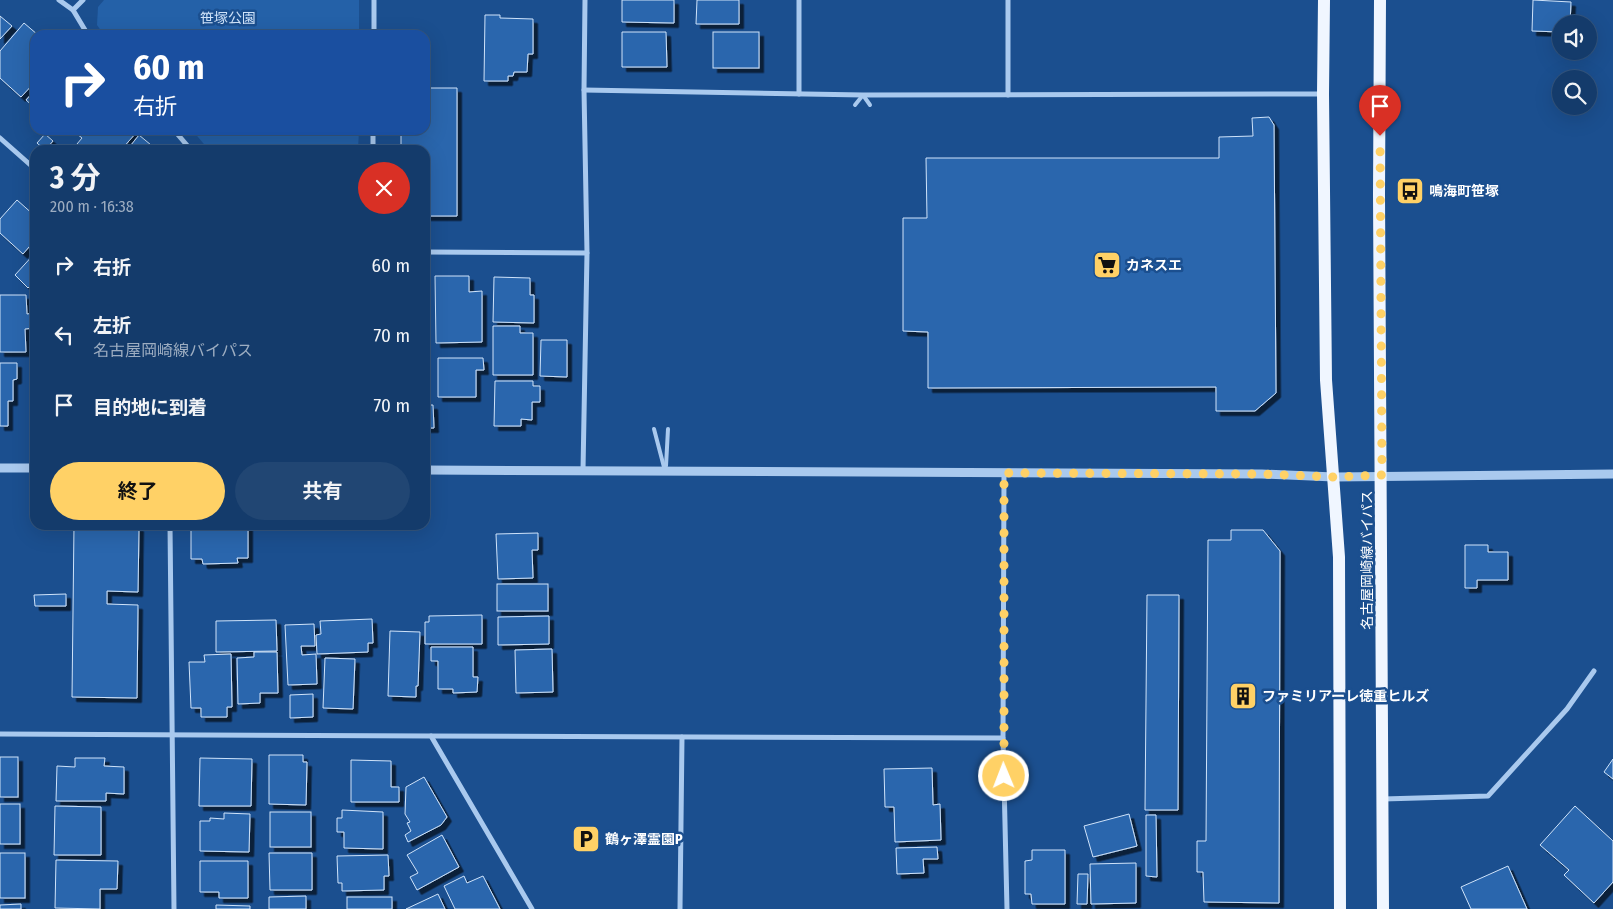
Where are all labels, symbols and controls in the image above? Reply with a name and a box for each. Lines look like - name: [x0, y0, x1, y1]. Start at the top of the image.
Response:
- park label: 笹塚公園: [200, 10, 256, 27]
- map controls: [1552, 15, 1597, 115]
- button: sound: [1552, 15, 1597, 60]
- text: 60 m: [133, 46, 204, 88]
- icon: right: [50, 50, 115, 115]
- button: search: [1552, 70, 1597, 115]
- pin: [1359, 85, 1401, 136]
- icon: arrive: [1366, 92, 1394, 120]
- text: 右折: [133, 93, 177, 120]
- text: 3 分: [50, 160, 100, 196]
- button: close: [358, 162, 410, 214]
- bus stop icon: 鳴海町笹塚: [1395, 176, 1425, 206]
- place label: 鳴海町笹塚: [1429, 183, 1499, 200]
- text: 200 m · 16:38: [50, 197, 134, 216]
- supermarket icon: カネスエ: [1092, 250, 1122, 280]
- icon: right: [50, 251, 78, 279]
- text: 60 m: [372, 254, 410, 277]
- text: 右折: [93, 256, 131, 279]
- place label: カネスエ: [1126, 257, 1182, 274]
- text: 左折: [93, 314, 131, 337]
- icon: left: [50, 321, 78, 349]
- text: 70 m: [374, 324, 410, 347]
- text: 名古屋岡崎線バイパス: [93, 341, 253, 360]
- icon: arrive: [50, 391, 78, 419]
- text: 70 m: [374, 394, 410, 417]
- text: 目的地に到着: [93, 396, 207, 419]
- button: 終了: [50, 462, 225, 520]
- button: 共有: [235, 462, 410, 520]
- street label: 名古屋岡崎線バイパス: [1359, 490, 1376, 630]
- building icon: ファミリアーレ徳重ヒルズ: [1228, 681, 1258, 711]
- place label: ファミリアーレ徳重ヒルズ: [1262, 688, 1429, 705]
- position arrow: [977, 749, 1029, 801]
- parking icon: 鶴ヶ澤霊園P: [571, 824, 601, 854]
- place label: 鶴ヶ澤霊園P: [605, 831, 683, 848]

